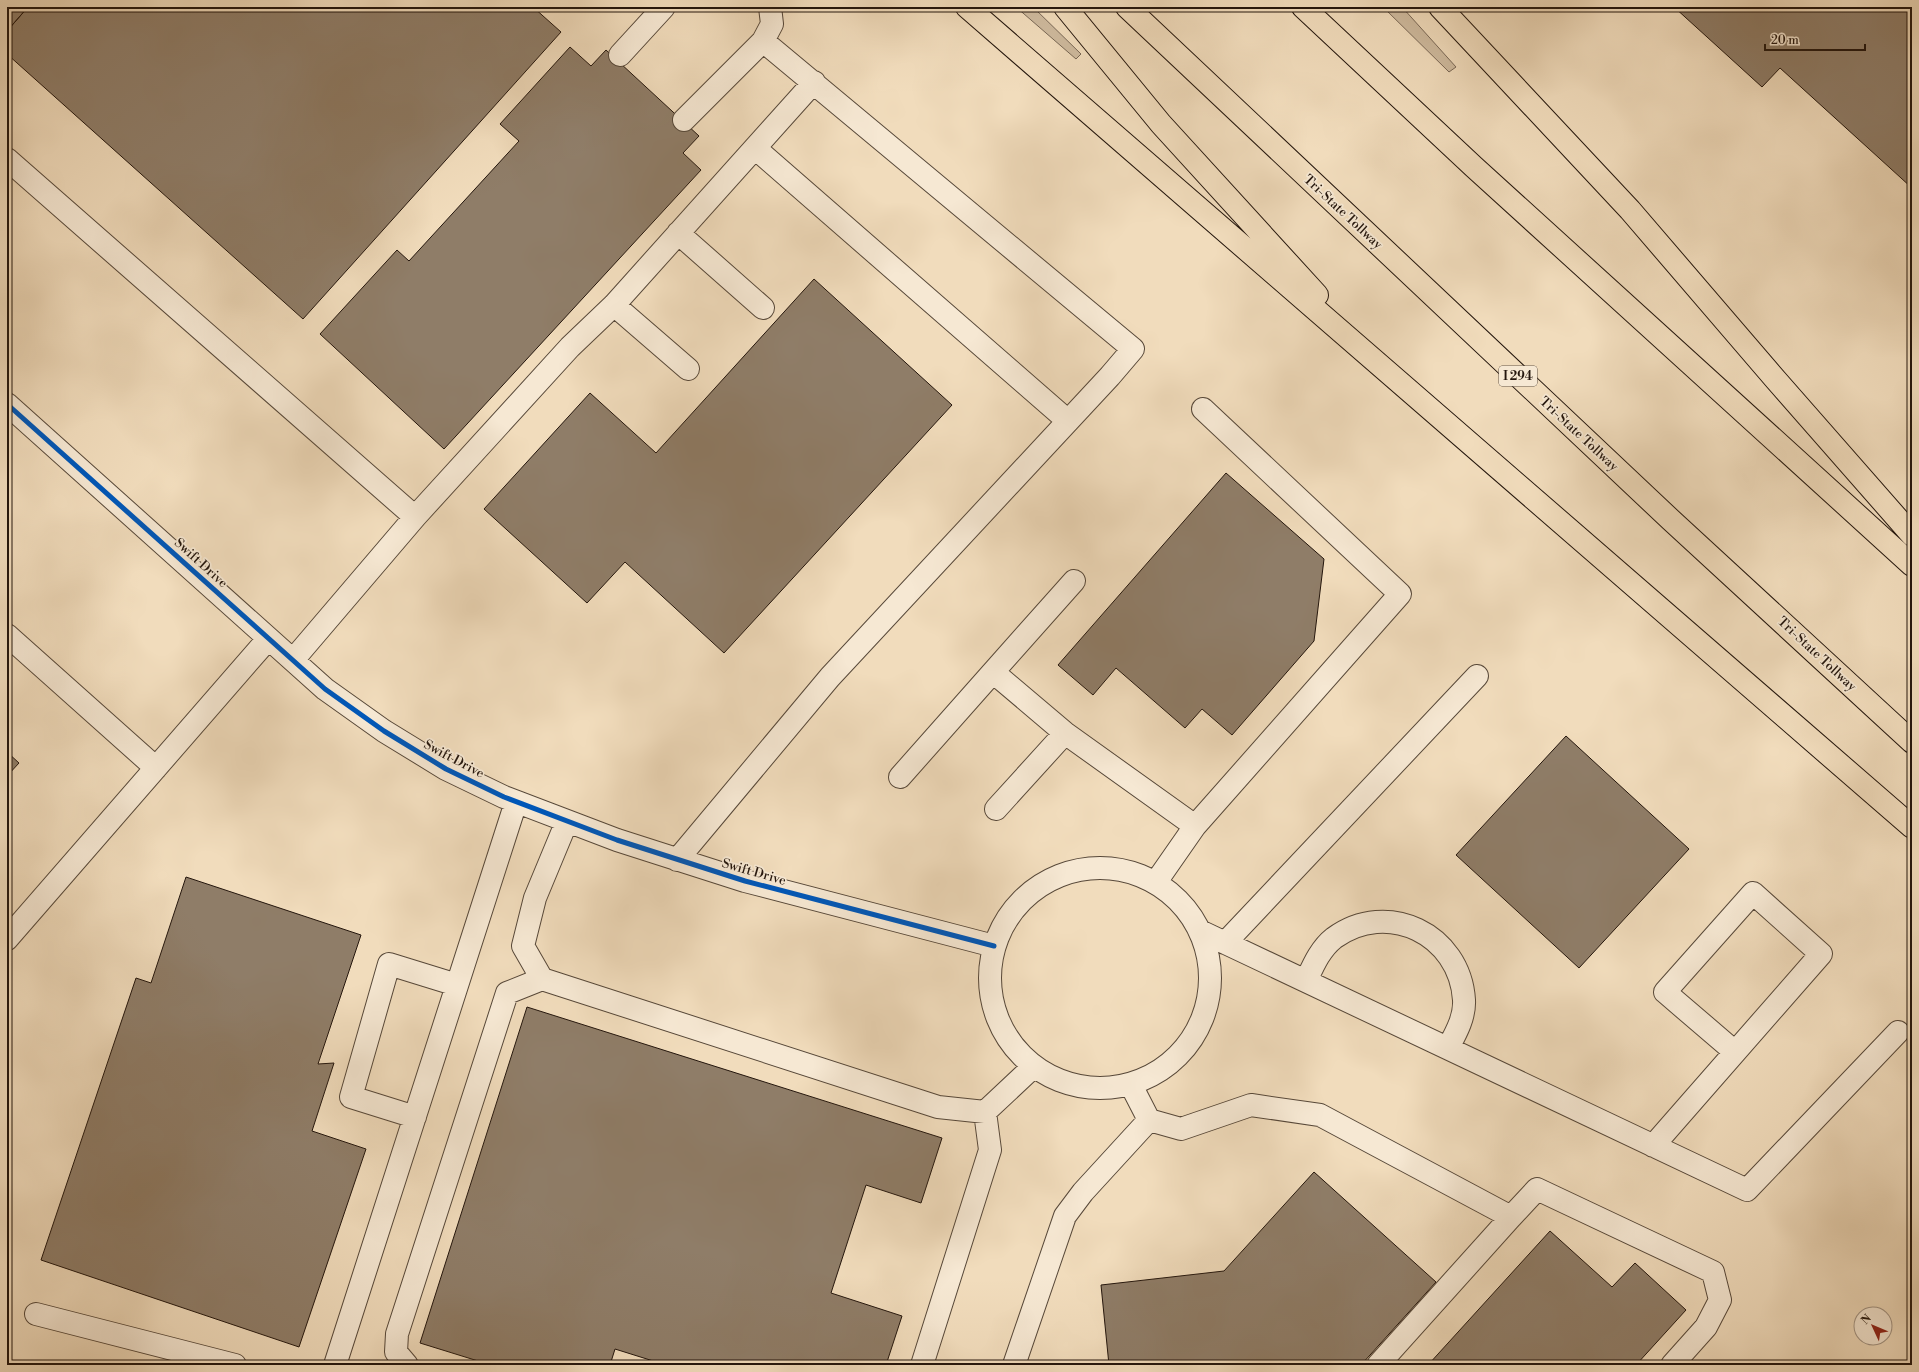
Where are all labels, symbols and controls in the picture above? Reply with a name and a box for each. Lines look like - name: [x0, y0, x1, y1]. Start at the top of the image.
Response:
- scale bar: [1765, 26, 1865, 52]
- text: 20 m: [1771, 33, 1799, 48]
- street label: Tri-State Tollway: [1300, 172, 1386, 253]
- road number: I 294: [1499, 366, 1537, 386]
- street label: Tri-State Tollway: [1536, 394, 1622, 475]
- street label: Swift Drive: [171, 535, 231, 591]
- street label: Tri-State Tollway: [1774, 614, 1860, 695]
- street label: Swift Drive: [421, 736, 487, 782]
- street label: Swift Drive: [720, 855, 788, 889]
- north arrow: [1853, 1306, 1893, 1346]
- text: N: [1858, 1312, 1875, 1328]

